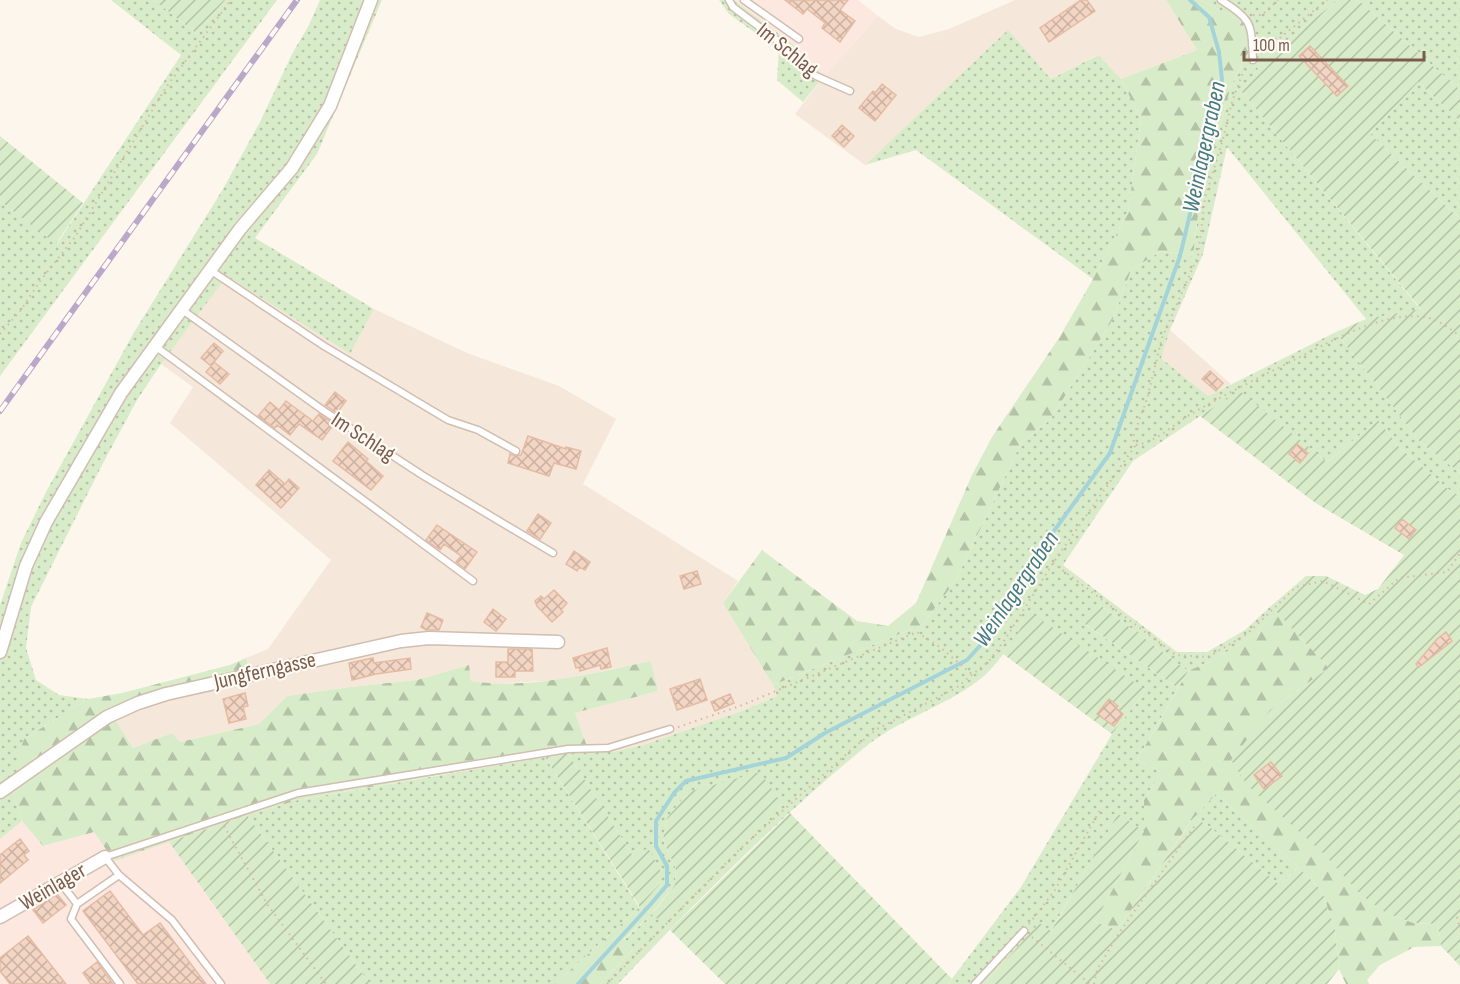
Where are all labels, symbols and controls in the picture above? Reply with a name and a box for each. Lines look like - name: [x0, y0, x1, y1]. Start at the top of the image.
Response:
- street label: Im Schlag: [751, 17, 823, 83]
- scale bar: [1244, 24, 1424, 62]
- text: 100 m: [1253, 35, 1290, 56]
- water label: Weinlagergraben: [1176, 79, 1232, 215]
- street label: Im Schlag: [326, 406, 400, 468]
- water label: Weinlagergraben: [967, 526, 1065, 652]
- street label: Jungferngasse: [210, 646, 319, 696]
- street label: Weinlager: [15, 857, 91, 917]

